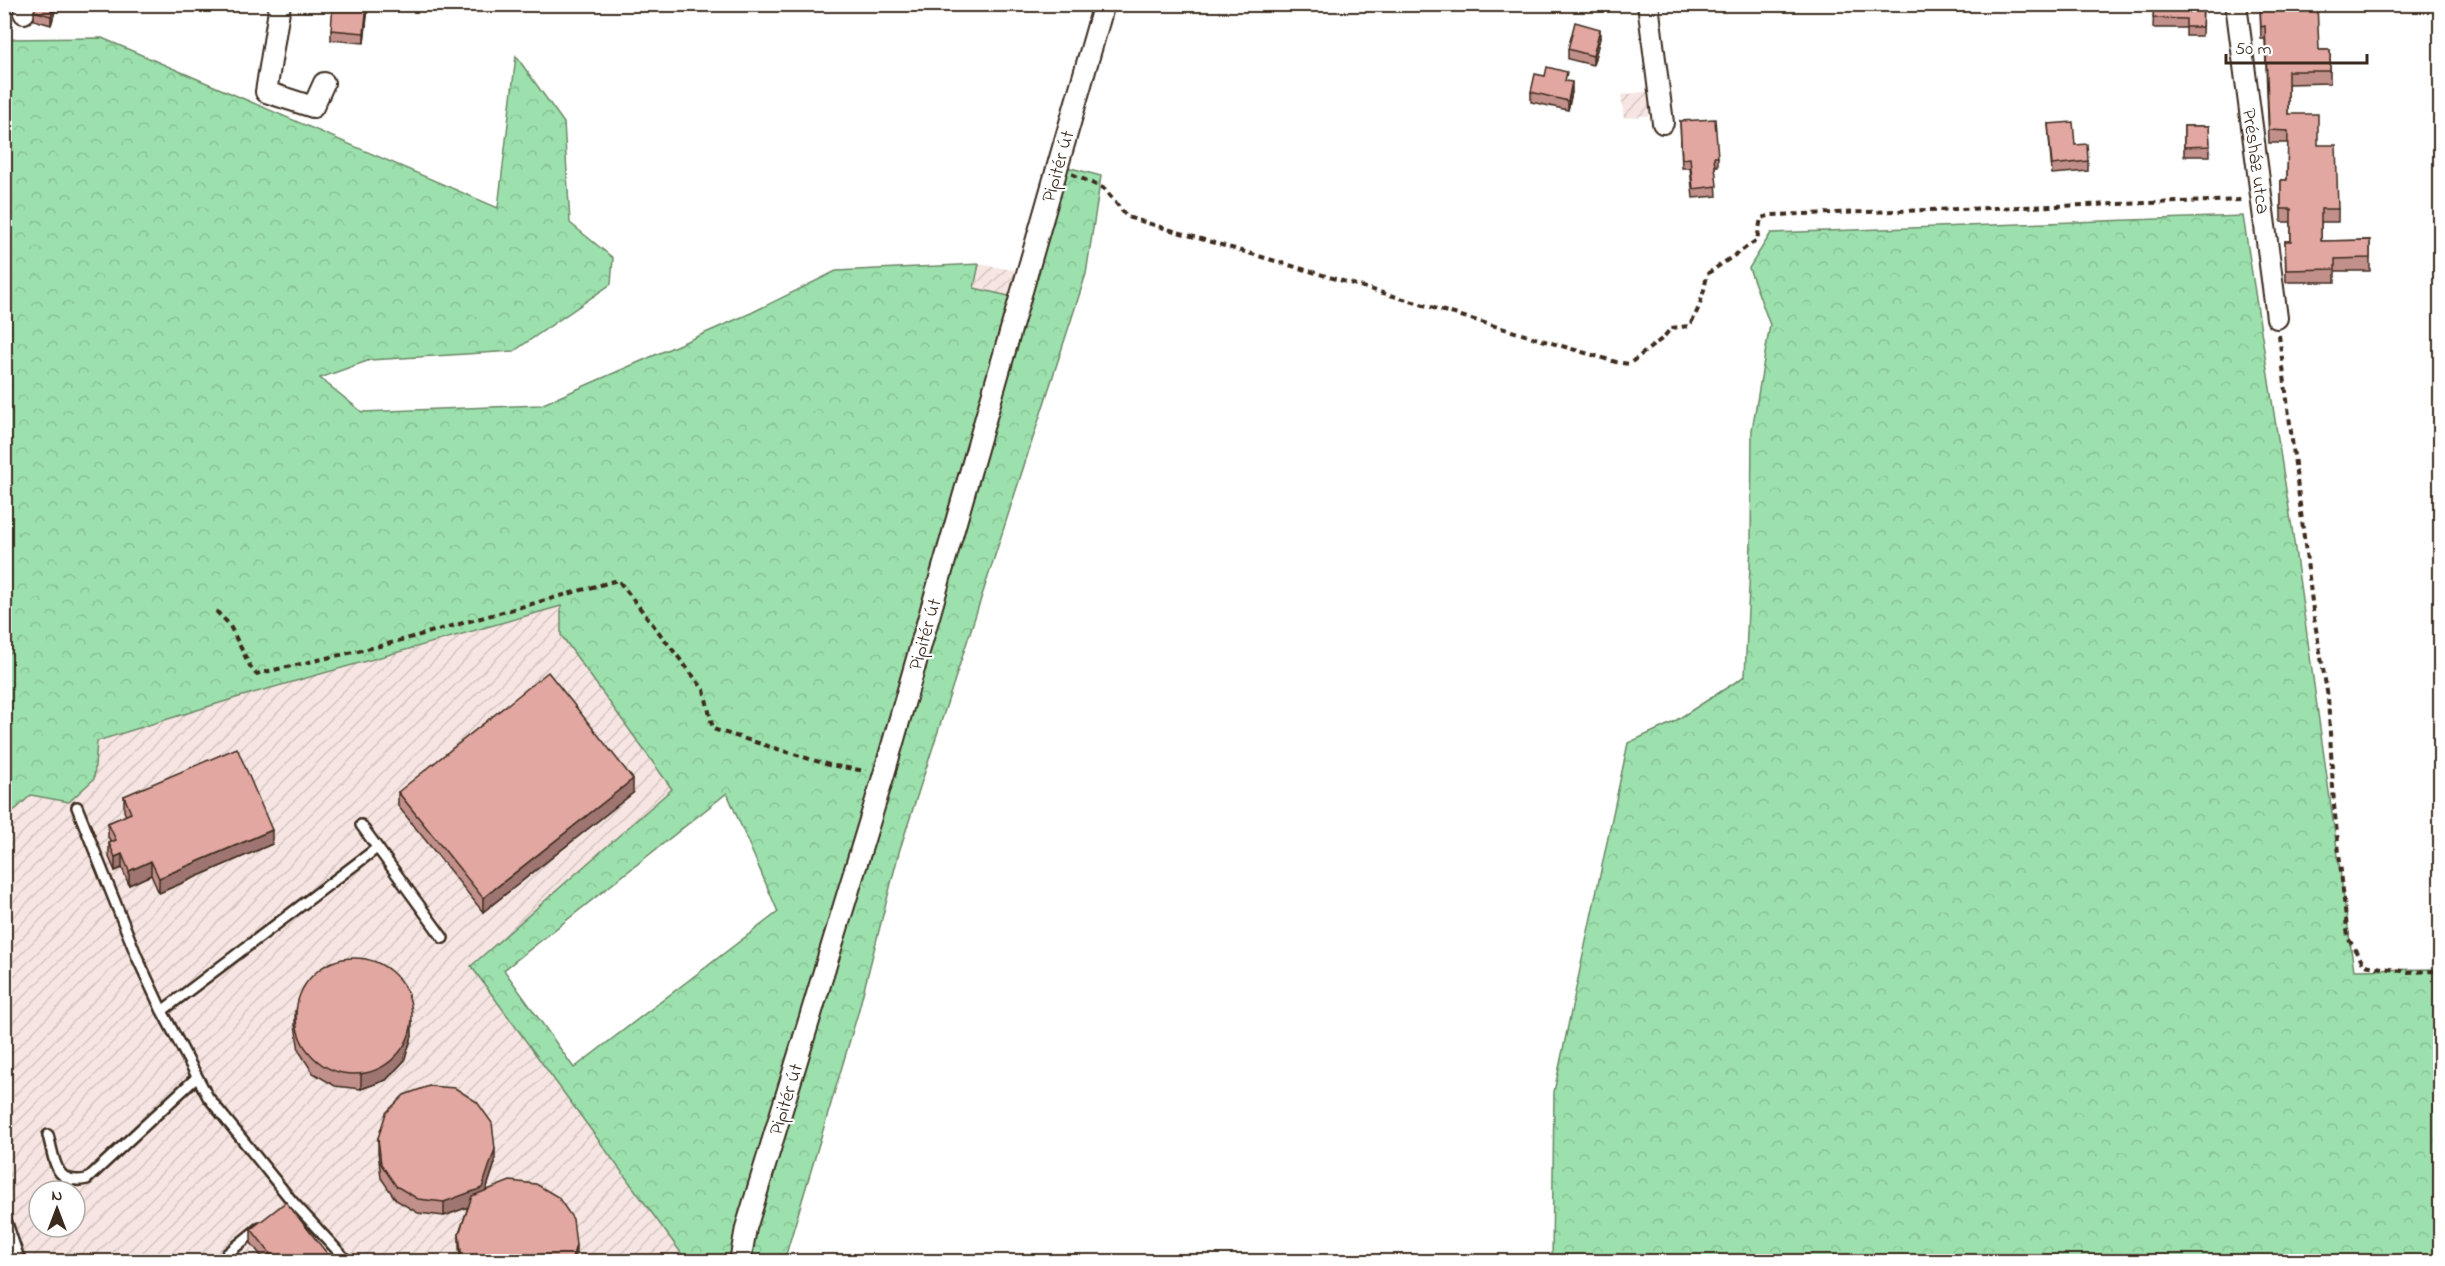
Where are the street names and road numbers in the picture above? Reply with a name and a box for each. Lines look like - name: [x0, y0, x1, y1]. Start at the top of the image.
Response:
- street label: Présház utca: [2233, 107, 2276, 216]
- street label: Pipitér út: [1035, 127, 1084, 206]
- street label: Pipitér út: [902, 595, 951, 674]
- street label: Pipitér út: [763, 1060, 812, 1139]

